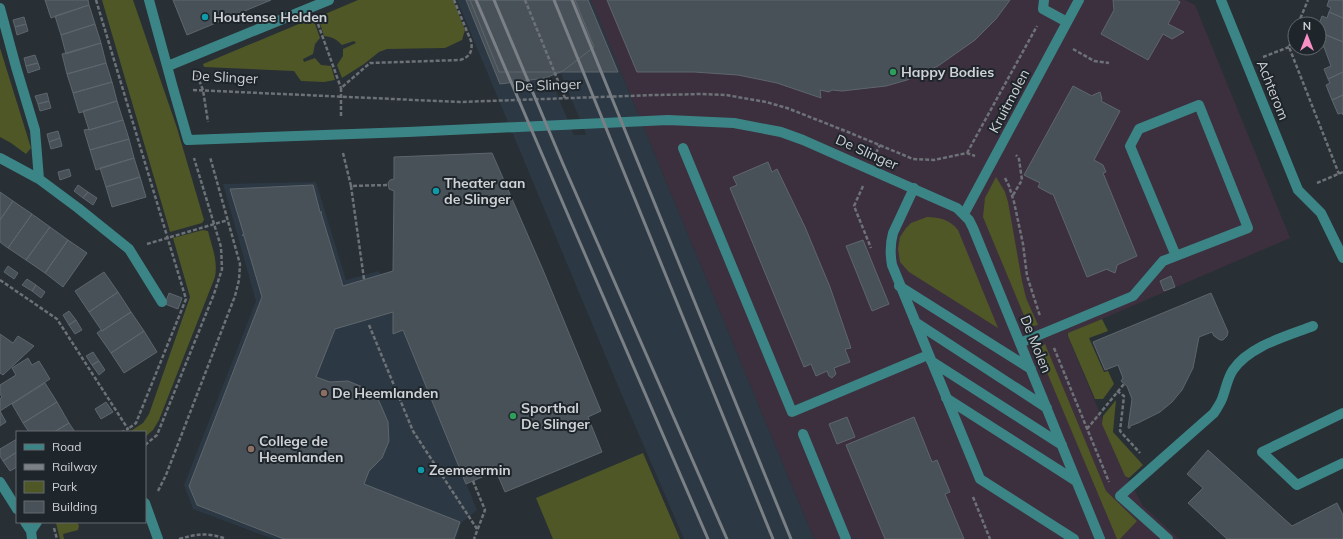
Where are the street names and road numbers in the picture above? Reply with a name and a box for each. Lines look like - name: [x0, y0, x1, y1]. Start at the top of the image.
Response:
- street label: Achterom: [1253, 57, 1293, 123]
- street label: De Slinger: [191, 66, 260, 88]
- street label: Kruitmolen: [985, 66, 1033, 136]
- street label: De Slinger: [514, 75, 582, 95]
- street label: De Slinger: [833, 130, 902, 174]
- street label: De Molen: [1016, 312, 1056, 376]

